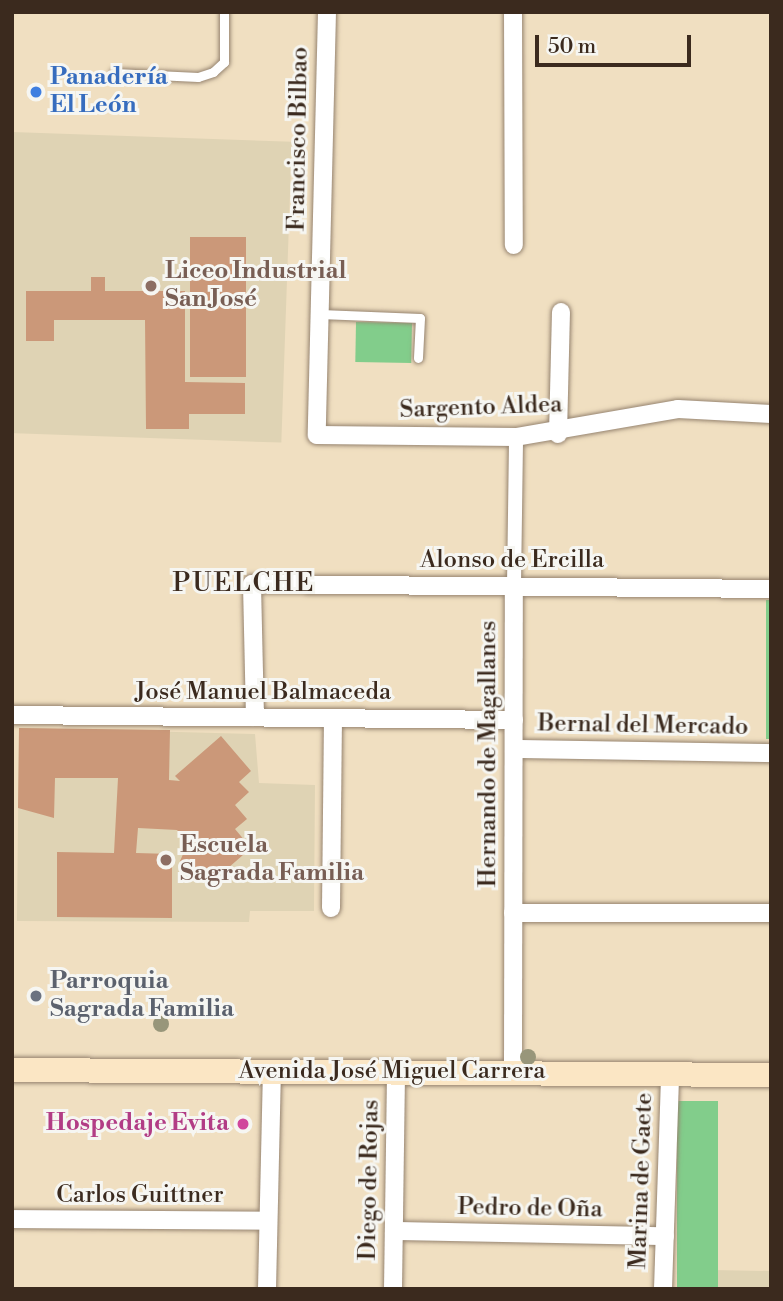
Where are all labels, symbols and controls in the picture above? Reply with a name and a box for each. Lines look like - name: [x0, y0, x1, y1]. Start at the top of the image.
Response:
- scale bar: [538, 21, 694, 65]
- text: 50 m: [548, 34, 596, 60]
- street label: Francisco Bilbao: [283, 46, 315, 232]
- place label: Panadería El León: [50, 64, 168, 120]
- marker: Panadería El León: [28, 84, 44, 100]
- place label: Liceo Industrial San José: [165, 258, 346, 314]
- marker: Liceo Industrial San José: [143, 278, 159, 294]
- street label: Sargento Aldea: [399, 391, 563, 425]
- street label: Alonso de Ercilla: [420, 547, 604, 575]
- district label: PUELCHE: [173, 568, 315, 600]
- street label: Hernando de Magallanes: [475, 621, 503, 887]
- street label: José Manuel Balmaceda: [135, 679, 391, 707]
- street label: Bernal del Mercado: [537, 710, 749, 742]
- place label: Escuela Sagrada Familia: [180, 832, 364, 888]
- marker: Escuela Sagrada Familia: [158, 852, 174, 868]
- place label: Parroquia Sagrada Familia: [50, 968, 234, 1024]
- marker: Parroquia Sagrada Familia: [28, 988, 44, 1004]
- street label: Avenida José Miguel Carrera: [239, 1058, 545, 1086]
- street label: Marina de Gaete: [625, 1092, 659, 1270]
- street label: Diego de Rojas: [354, 1099, 386, 1261]
- place label: Hospedaje Evita: [46, 1110, 229, 1138]
- marker: Hospedaje Evita: [235, 1116, 251, 1132]
- street label: Carlos Guittner: [56, 1182, 224, 1210]
- street label: Pedro de Oña: [457, 1193, 603, 1225]

